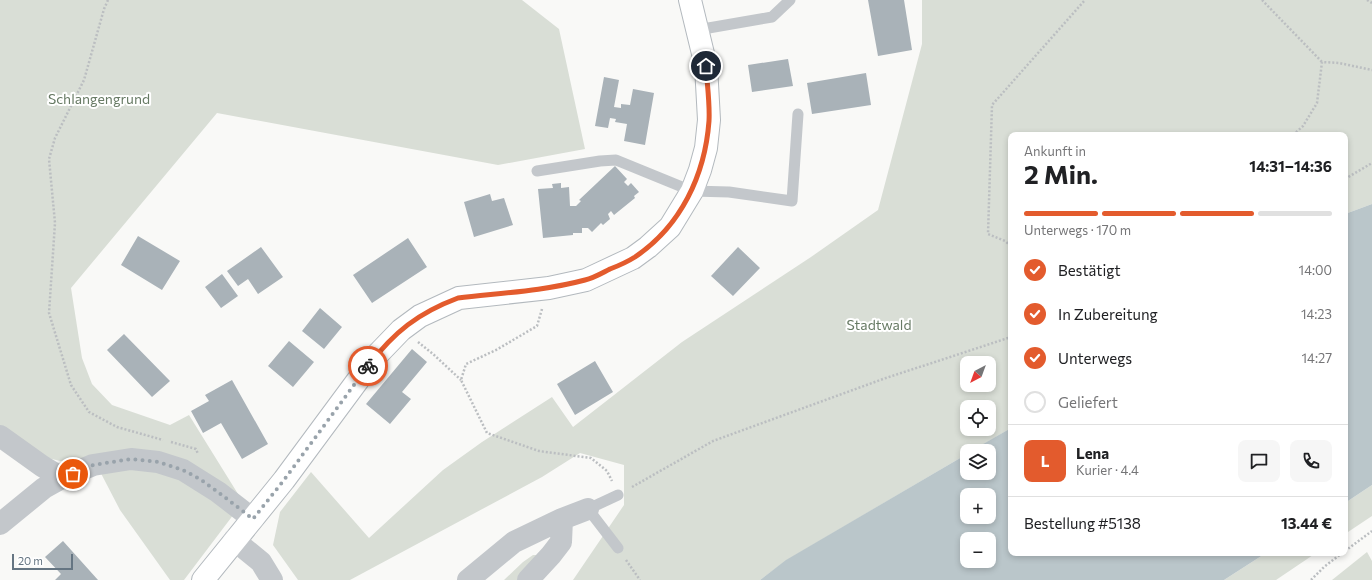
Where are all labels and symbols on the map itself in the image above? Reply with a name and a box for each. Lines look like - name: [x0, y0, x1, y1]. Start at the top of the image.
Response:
- pin: [689, 49, 723, 83]
- park label: Schlangengrund: [48, 90, 150, 107]
- park label: Stadtwald: [847, 316, 912, 333]
- courier: [348, 346, 388, 386]
- north arrow: [960, 356, 996, 392]
- pin: [56, 457, 90, 491]
- scale bar: [12, 552, 73, 571]

